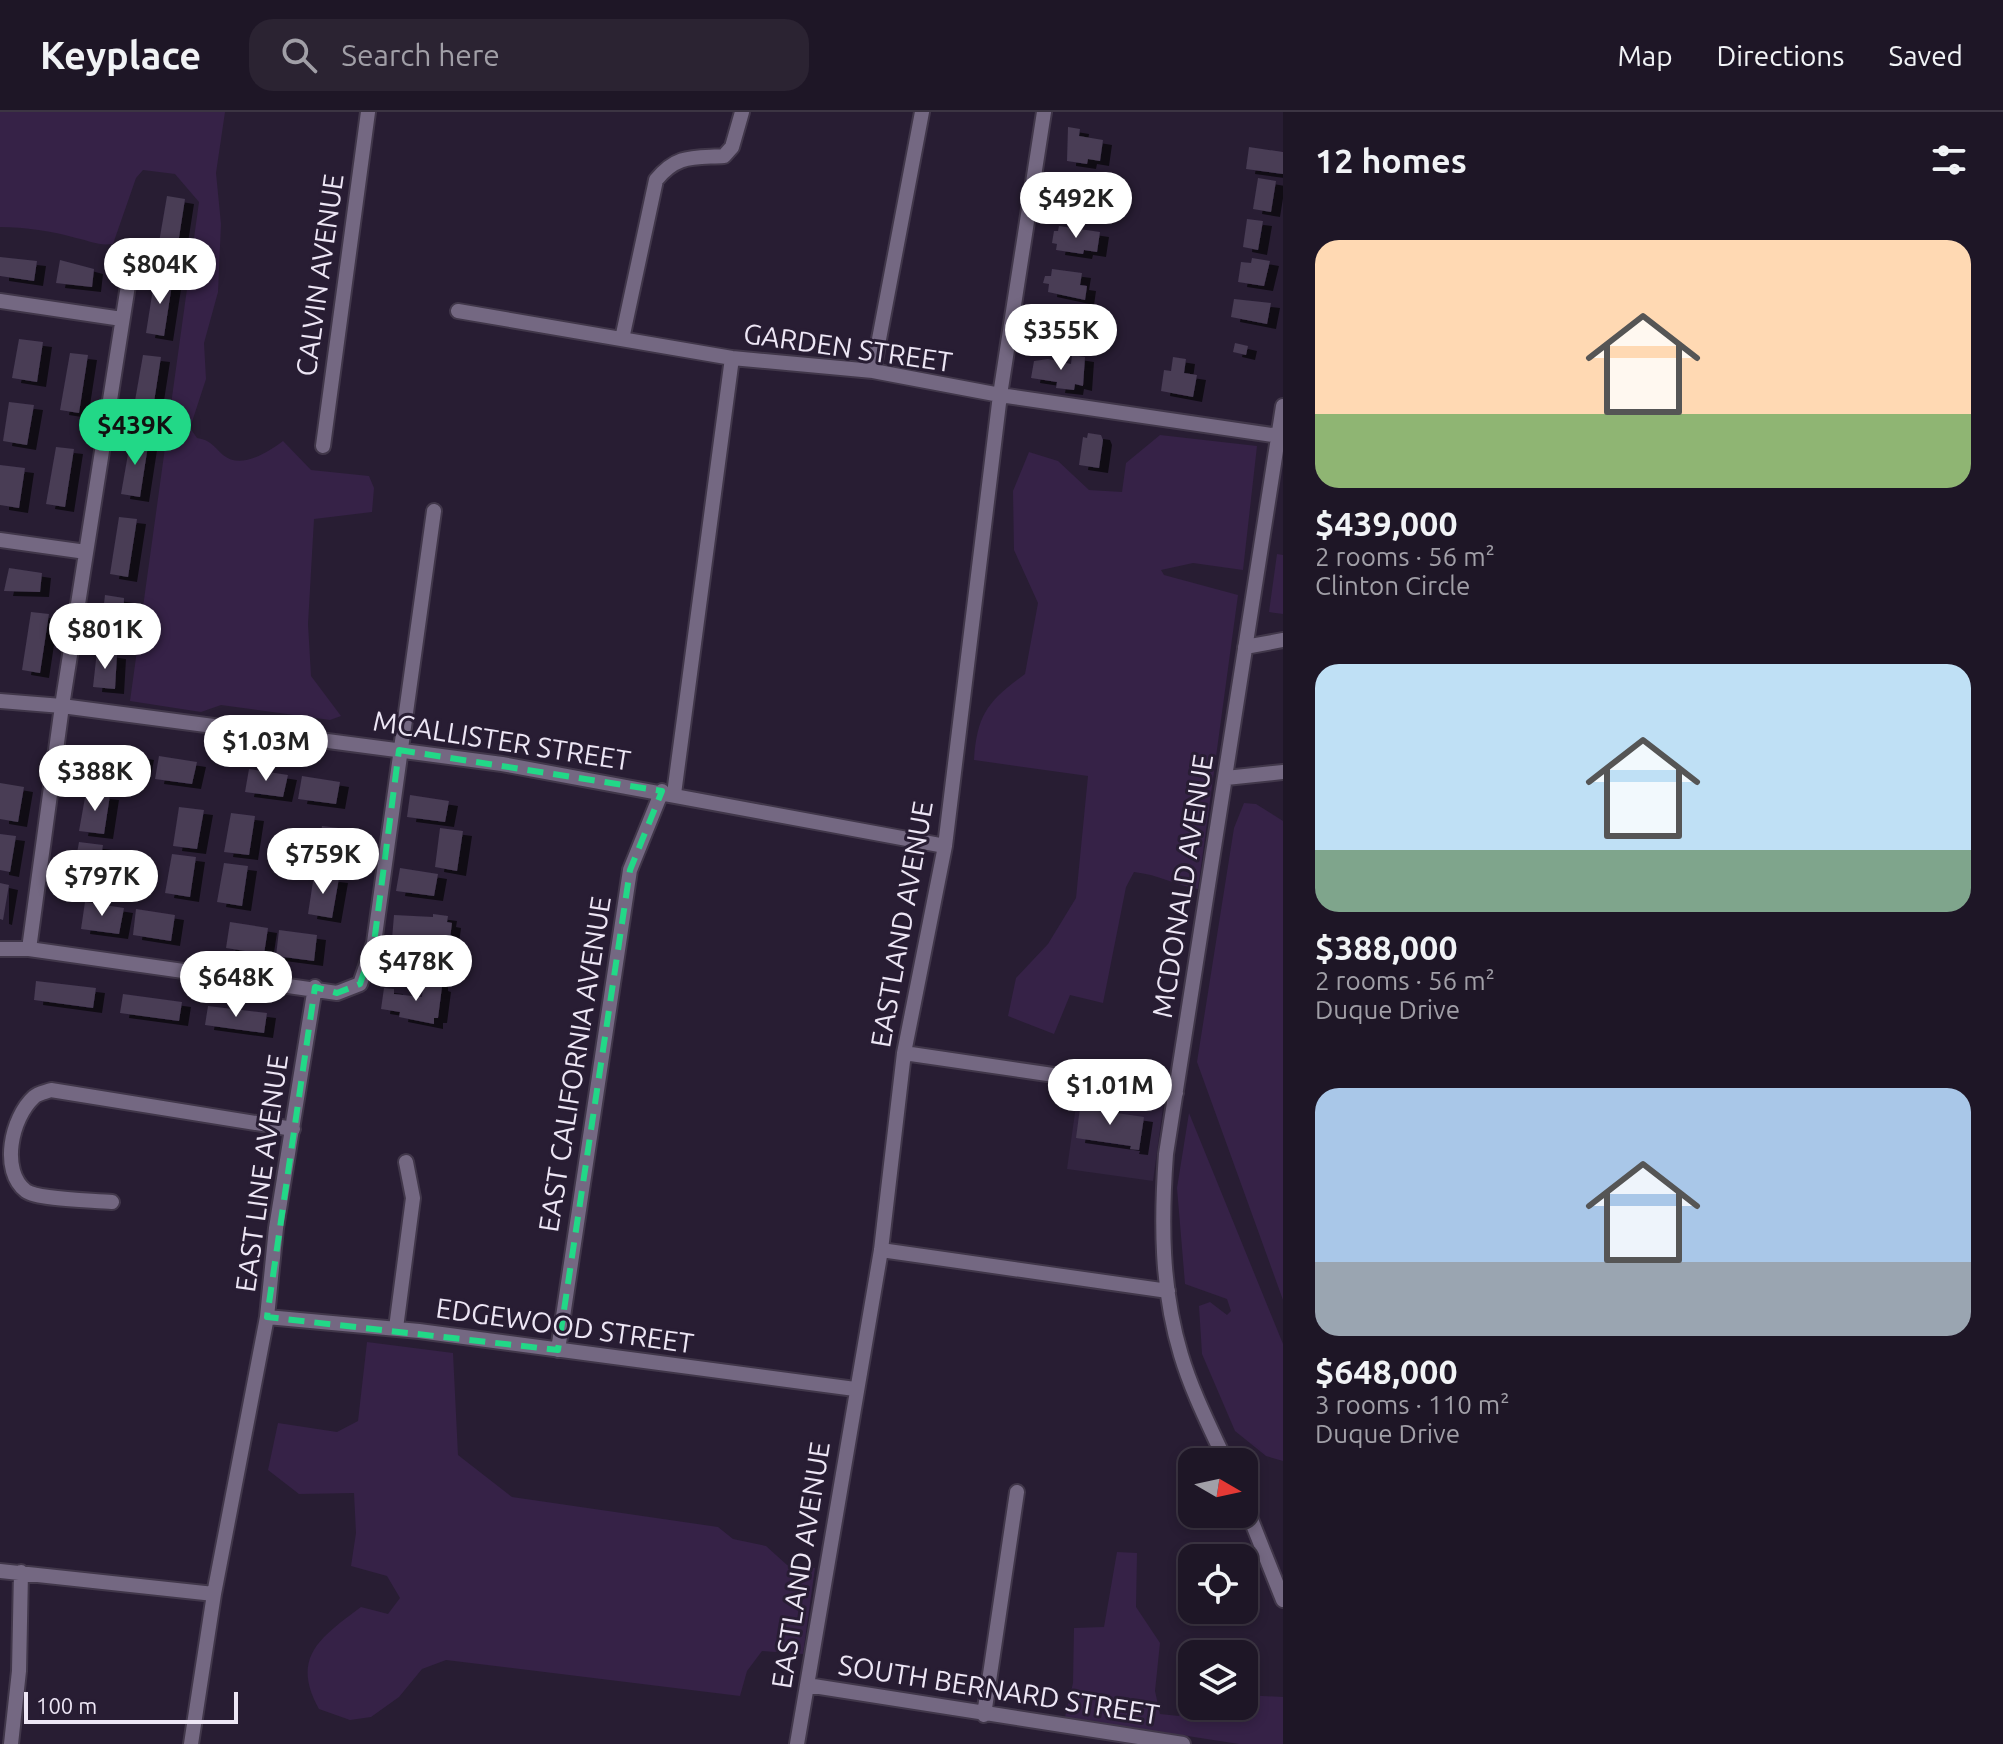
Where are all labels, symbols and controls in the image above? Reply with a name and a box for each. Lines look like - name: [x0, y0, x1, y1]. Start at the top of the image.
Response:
- search box: [249, 19, 809, 91]
- icon: search: [277, 33, 321, 77]
- text: Keyplace: [40, 34, 201, 76]
- text: Search here: [341, 38, 500, 72]
- text: Map: [1617, 40, 1673, 71]
- text: Directions: [1717, 40, 1844, 71]
- text: Saved: [1888, 40, 1963, 71]
- icon: filters: [1927, 138, 1971, 182]
- text: 12 homes: [1315, 141, 1467, 179]
- street label: CALVIN AVENUE: [289, 172, 349, 378]
- pin: $492K: [1020, 172, 1132, 240]
- text: $492K: [1038, 183, 1114, 212]
- pin: $804K: [104, 238, 216, 306]
- text: $804K: [122, 249, 198, 278]
- icon: home: [1571, 292, 1715, 436]
- pin: $355K: [1005, 304, 1117, 372]
- text: $355K: [1023, 315, 1099, 344]
- street label: GARDEN STREET: [741, 317, 955, 377]
- pin: $439K: [79, 399, 191, 467]
- text: $439K: [97, 410, 173, 439]
- text: $439,000: [1315, 504, 1458, 542]
- text: 2 rooms · 56 m²: [1315, 542, 1495, 571]
- text: Clinton Circle: [1315, 571, 1470, 600]
- pin: $801K: [49, 603, 161, 671]
- text: $801K: [67, 614, 143, 643]
- street label: MCALLISTER STREET: [371, 704, 633, 776]
- pin: $1.03M: [201, 715, 331, 783]
- icon: home: [1571, 716, 1715, 860]
- text: $1.03M: [222, 726, 310, 755]
- pin: $388K: [39, 745, 151, 813]
- street label: MCDONALD AVENUE: [1146, 752, 1218, 1020]
- text: $388K: [57, 756, 133, 785]
- street label: EASTLAND AVENUE: [864, 798, 938, 1050]
- pin: $759K: [267, 828, 379, 896]
- text: $759K: [285, 839, 361, 868]
- pin: $797K: [46, 850, 158, 918]
- text: $797K: [64, 861, 140, 890]
- street label: EAST CALIFORNIA AVENUE: [532, 894, 616, 1234]
- text: $388,000: [1315, 928, 1458, 966]
- pin: $478K: [360, 935, 472, 1003]
- text: $478K: [378, 946, 454, 975]
- pin: $648K: [180, 951, 292, 1019]
- text: $648K: [198, 962, 274, 991]
- text: 2 rooms · 56 m²: [1315, 966, 1495, 995]
- text: Duque Drive: [1315, 995, 1460, 1024]
- street label: EAST LINE AVENUE: [229, 1052, 293, 1294]
- pin: $1.01M: [1045, 1059, 1175, 1127]
- text: $1.01M: [1066, 1070, 1154, 1099]
- icon: home: [1571, 1140, 1715, 1284]
- street label: EDGEWOOD STREET: [434, 1292, 696, 1358]
- text: $648,000: [1315, 1352, 1458, 1390]
- text: 3 rooms · 110 m²: [1315, 1390, 1510, 1419]
- text: Duque Drive: [1315, 1419, 1460, 1448]
- street label: EASTLAND AVENUE: [765, 1439, 835, 1691]
- north arrow: [1178, 1448, 1258, 1528]
- map controls: [1178, 1448, 1258, 1720]
- button: locate: [1178, 1544, 1258, 1624]
- button: layers: [1178, 1640, 1258, 1720]
- street label: SOUTH BERNARD STREET: [836, 1648, 1162, 1730]
- scale bar: [24, 1688, 238, 1724]
- text: 100 m: [36, 1693, 97, 1718]

